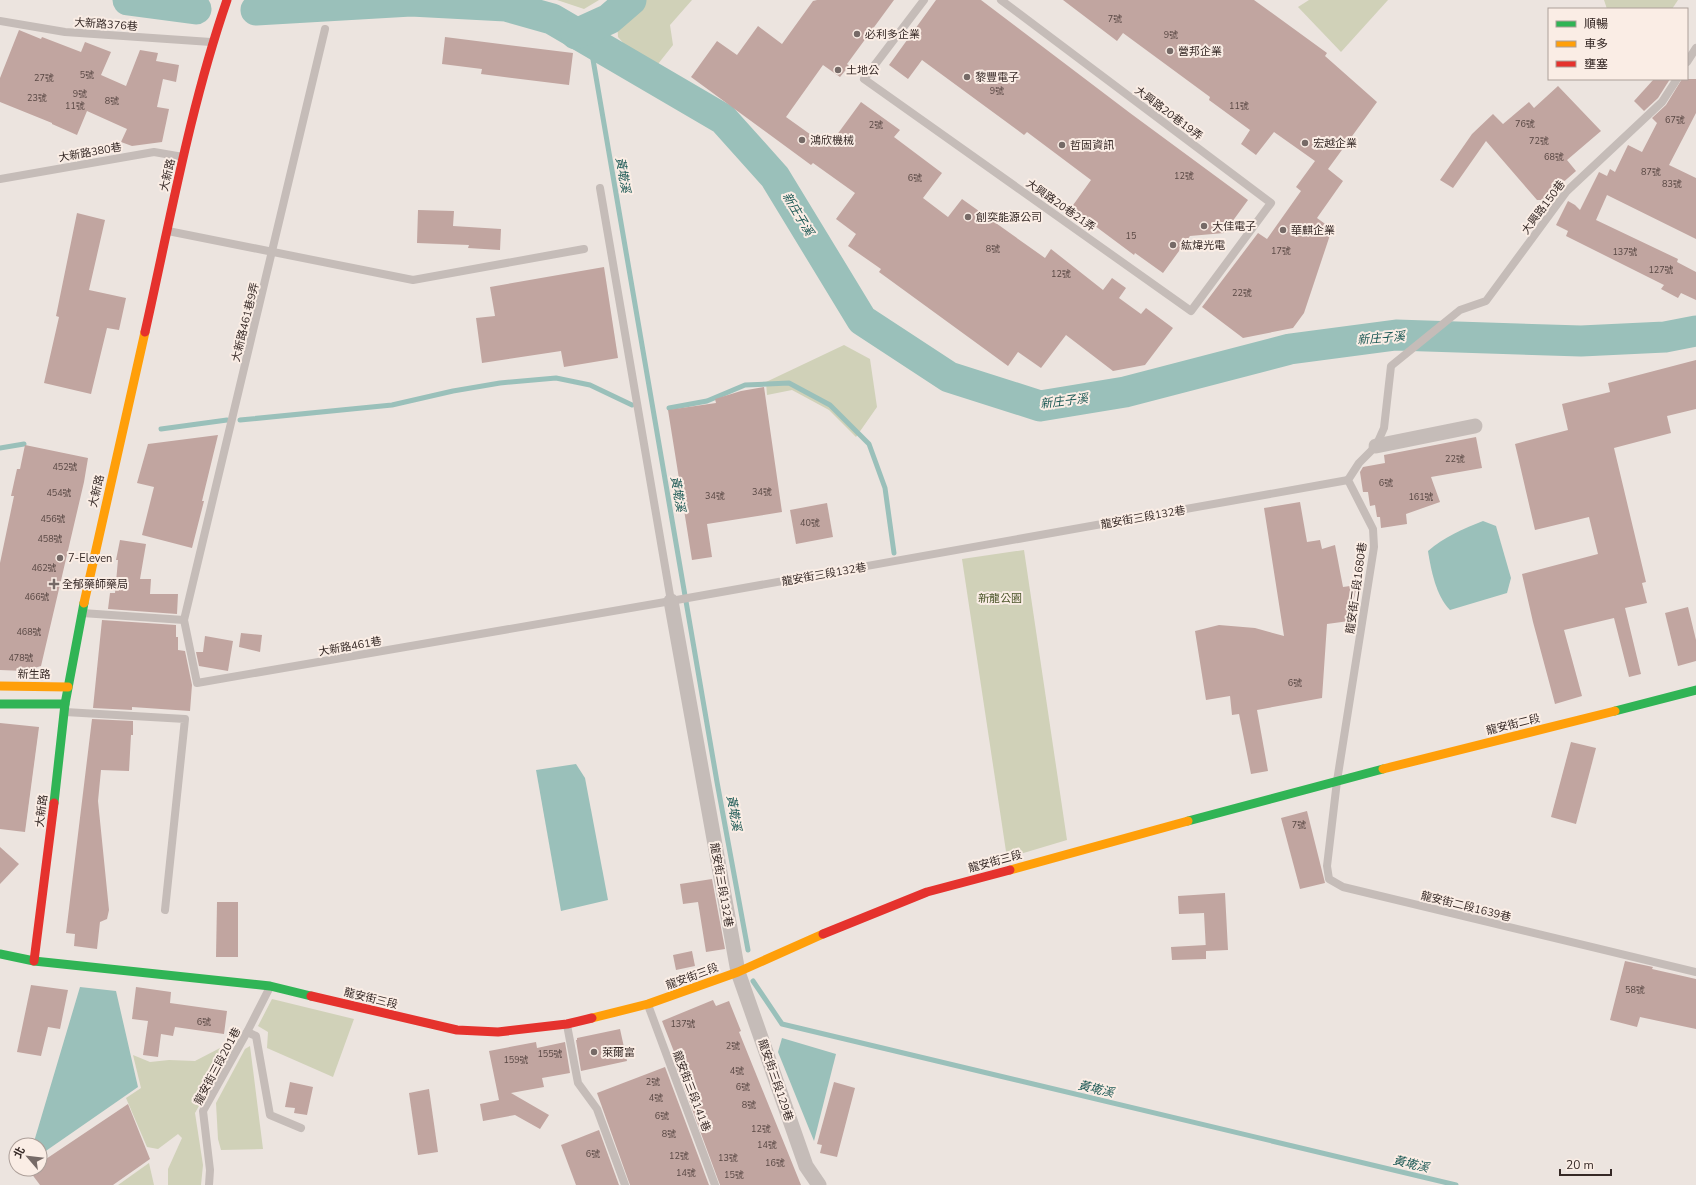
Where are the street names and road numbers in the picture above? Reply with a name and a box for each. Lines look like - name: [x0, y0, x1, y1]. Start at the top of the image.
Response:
- street label: 大新路376巷: [74, 15, 138, 34]
- street label: 大興路20巷19弄: [1132, 83, 1206, 144]
- street label: 大新路380巷: [57, 140, 123, 165]
- street label: 大新路: [156, 157, 179, 193]
- street label: 大興路20巷21弄: [1023, 176, 1098, 235]
- street label: 大興路150巷: [1518, 177, 1569, 237]
- street label: 大新路461巷9弄: [228, 281, 263, 363]
- street label: 大新路: [85, 473, 108, 509]
- street label: 龍安街三段132巷: [1100, 503, 1187, 532]
- street label: 龍安街二段1680巷: [1343, 541, 1370, 635]
- street label: 龍安街三段132巷: [781, 560, 868, 589]
- street label: 大新路461巷: [317, 634, 383, 659]
- street label: 新生路: [17, 667, 51, 682]
- street label: 龍安街二段: [1485, 711, 1542, 738]
- street label: 大新路: [32, 794, 51, 828]
- street label: 龍安街三段132巷: [707, 842, 736, 929]
- street label: 龍安街三段: [967, 847, 1024, 876]
- street label: 龍安街二段1639巷: [1419, 888, 1513, 925]
- street label: 龍安街三段: [664, 960, 721, 993]
- street label: 龍安街三段: [342, 985, 399, 1012]
- street label: 龍安街三段201巷: [191, 1025, 244, 1108]
- street label: 龍安街三段129巷: [754, 1037, 797, 1123]
- street label: 龍安街三段141巷: [669, 1048, 714, 1134]

